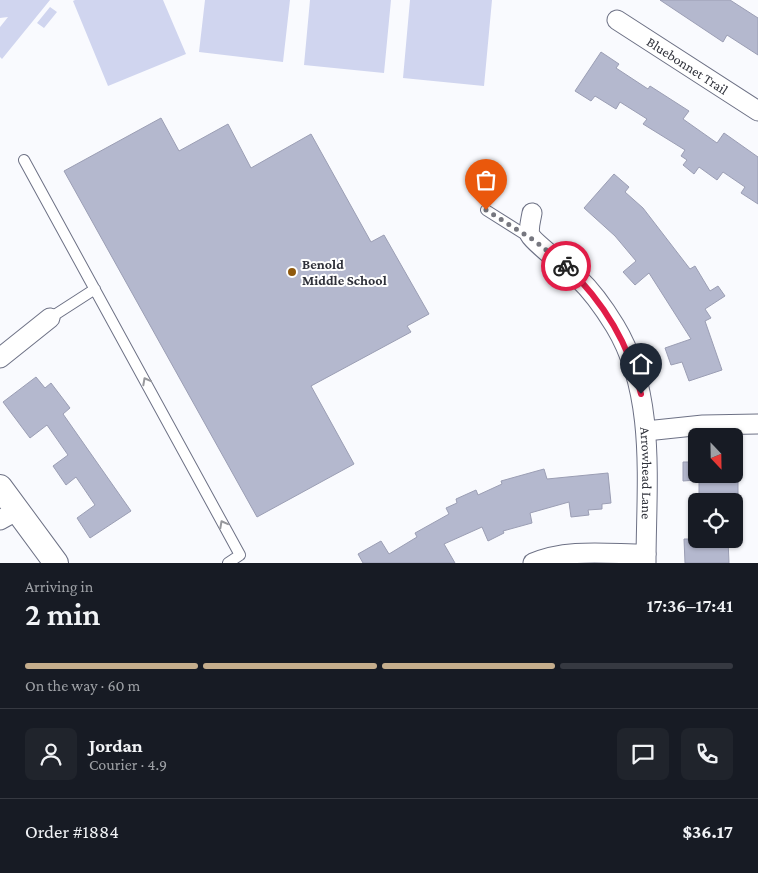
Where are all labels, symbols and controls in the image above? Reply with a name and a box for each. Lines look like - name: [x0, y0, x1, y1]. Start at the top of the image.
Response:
- street label: Bluebonnet Trail: [644, 33, 732, 98]
- pin: [465, 159, 507, 210]
- icon: bag: [472, 166, 500, 194]
- courier: [541, 241, 591, 291]
- icon: bike: [552, 252, 580, 280]
- place label: Benold Middle School: [302, 256, 387, 288]
- marker: Benold Middle School: [286, 266, 298, 278]
- pin: [620, 343, 662, 394]
- icon: home: [627, 350, 655, 378]
- one-way arrow: [142, 378, 152, 387]
- street label: Arrowhead Lane: [637, 426, 655, 519]
- north arrow: [688, 428, 742, 482]
- map controls: [688, 428, 743, 548]
- button: locate: [688, 493, 743, 548]
- one-way arrow: [219, 521, 229, 530]
- text: Arriving in: [25, 578, 93, 595]
- text: 17:36–17:41: [647, 595, 733, 616]
- text: 2 min: [25, 596, 100, 632]
- text: On the way · 60 m: [25, 677, 140, 694]
- button: person: [25, 728, 77, 780]
- button: chat: [617, 728, 669, 780]
- button: phone: [681, 728, 733, 780]
- text: Jordan: [89, 735, 143, 756]
- text: Courier · 4.9: [89, 756, 167, 773]
- text: Order #1884: [25, 821, 119, 842]
- text: $36.17: [682, 821, 733, 842]

